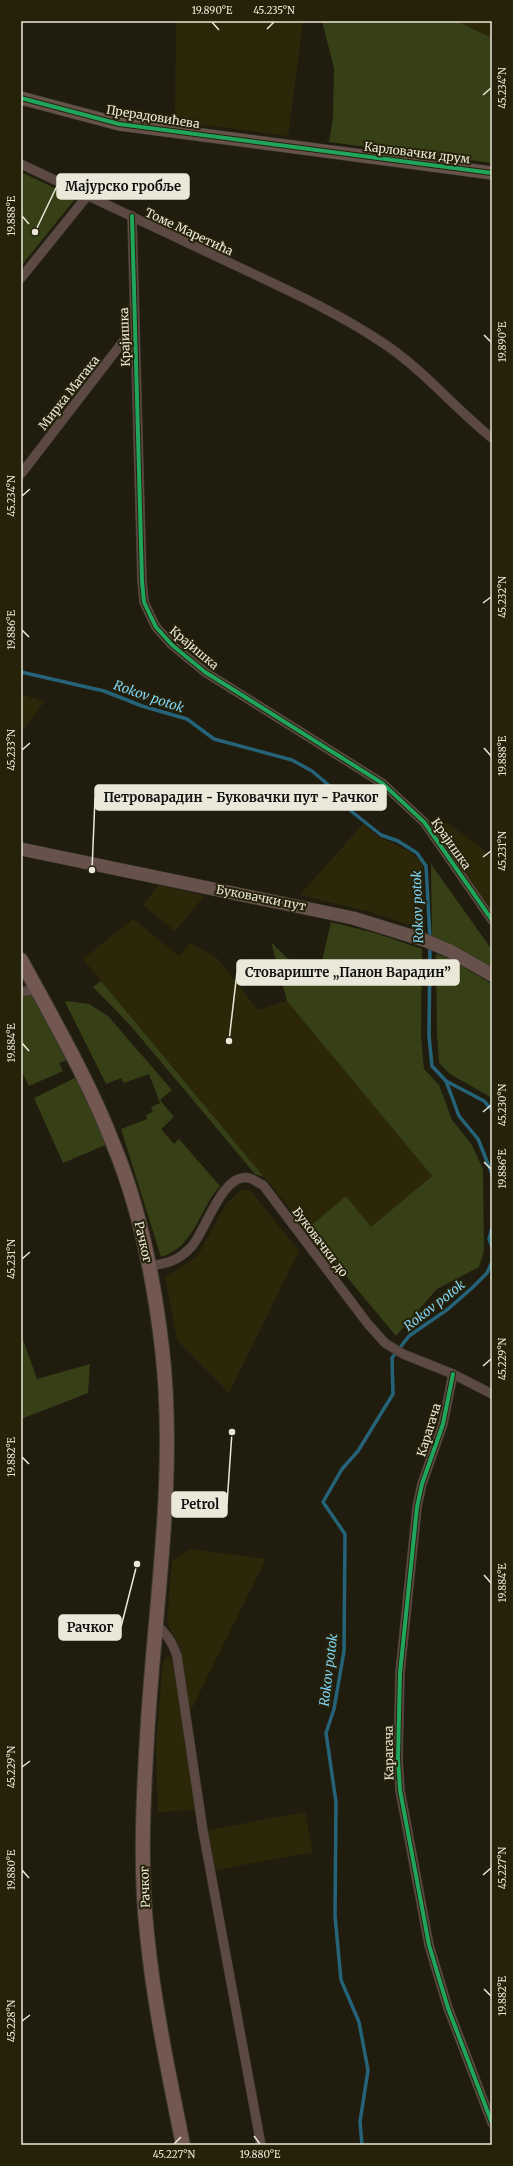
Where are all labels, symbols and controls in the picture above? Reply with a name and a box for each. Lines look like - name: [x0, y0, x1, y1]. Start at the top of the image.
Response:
- text: 19.890°E: [192, 4, 233, 17]
- text: 45.235°N: [253, 4, 295, 17]
- text: 45.234°N: [496, 67, 509, 109]
- street label: Прерадовићева: [105, 102, 201, 131]
- street label: Карловачки друм: [363, 139, 471, 167]
- callout: Мајурско гробље: [57, 174, 189, 199]
- text: Мајурско гробље: [65, 178, 181, 195]
- text: 19.888°E: [5, 195, 18, 236]
- street label: Томе Маретића: [143, 205, 236, 259]
- street label: Крајишка: [116, 307, 133, 367]
- text: 19.890°E: [496, 321, 509, 362]
- street label: Мирка Матака: [35, 352, 103, 433]
- text: 45.234°N: [5, 475, 18, 517]
- text: 45.232°N: [496, 576, 509, 618]
- text: 19.886°E: [5, 610, 18, 650]
- street label: Крајишка: [167, 623, 222, 673]
- water label: Rokov potok: [112, 677, 186, 716]
- text: 45.233°N: [5, 729, 18, 771]
- text: 19.888°E: [496, 735, 509, 776]
- callout: Петроварадин - Буковачки пут - Рачког: [95, 785, 386, 810]
- text: Петроварадин - Буковачки пут - Рачког: [104, 789, 379, 806]
- street label: Крајишка: [428, 815, 475, 873]
- text: 45.231°N: [496, 831, 509, 871]
- water label: Rokov potok: [408, 870, 427, 944]
- street label: Буковачки пут: [215, 881, 307, 914]
- callout: Стовариште „Панон Варадин”: [237, 960, 459, 985]
- text: Стовариште „Панон Варадин”: [245, 964, 451, 981]
- text: 19.884°E: [5, 1023, 18, 1063]
- text: 45.230°N: [496, 1083, 509, 1126]
- text: 19.886°E: [496, 1149, 509, 1189]
- street label: Буковачки до: [289, 1204, 351, 1279]
- street label: Рачког: [131, 1220, 155, 1264]
- text: 45.231°N: [5, 1239, 18, 1279]
- water label: Rokov potok: [400, 1276, 468, 1335]
- text: 45.229°N: [496, 1337, 509, 1380]
- street label: Карагача: [413, 1401, 444, 1458]
- text: 19.882°E: [5, 1436, 18, 1477]
- callout: Petrol: [172, 1492, 227, 1517]
- text: Petrol: [181, 1496, 219, 1513]
- text: 19.884°E: [496, 1563, 509, 1603]
- callout: Рачког: [59, 1615, 121, 1640]
- text: Рачког: [67, 1619, 113, 1636]
- water label: Rokov potok: [316, 1633, 341, 1707]
- street label: Карагача: [381, 1725, 396, 1781]
- text: 45.229°N: [5, 1745, 18, 1788]
- text: 45.227°N: [496, 1847, 509, 1889]
- text: 19.880°E: [5, 1849, 18, 1890]
- street label: Рачког: [136, 1866, 153, 1908]
- text: 19.882°E: [496, 1975, 509, 2016]
- text: 45.228°N: [5, 1999, 18, 2042]
- text: 45.227°N: [153, 2148, 195, 2161]
- text: 19.880°E: [240, 2148, 281, 2161]

